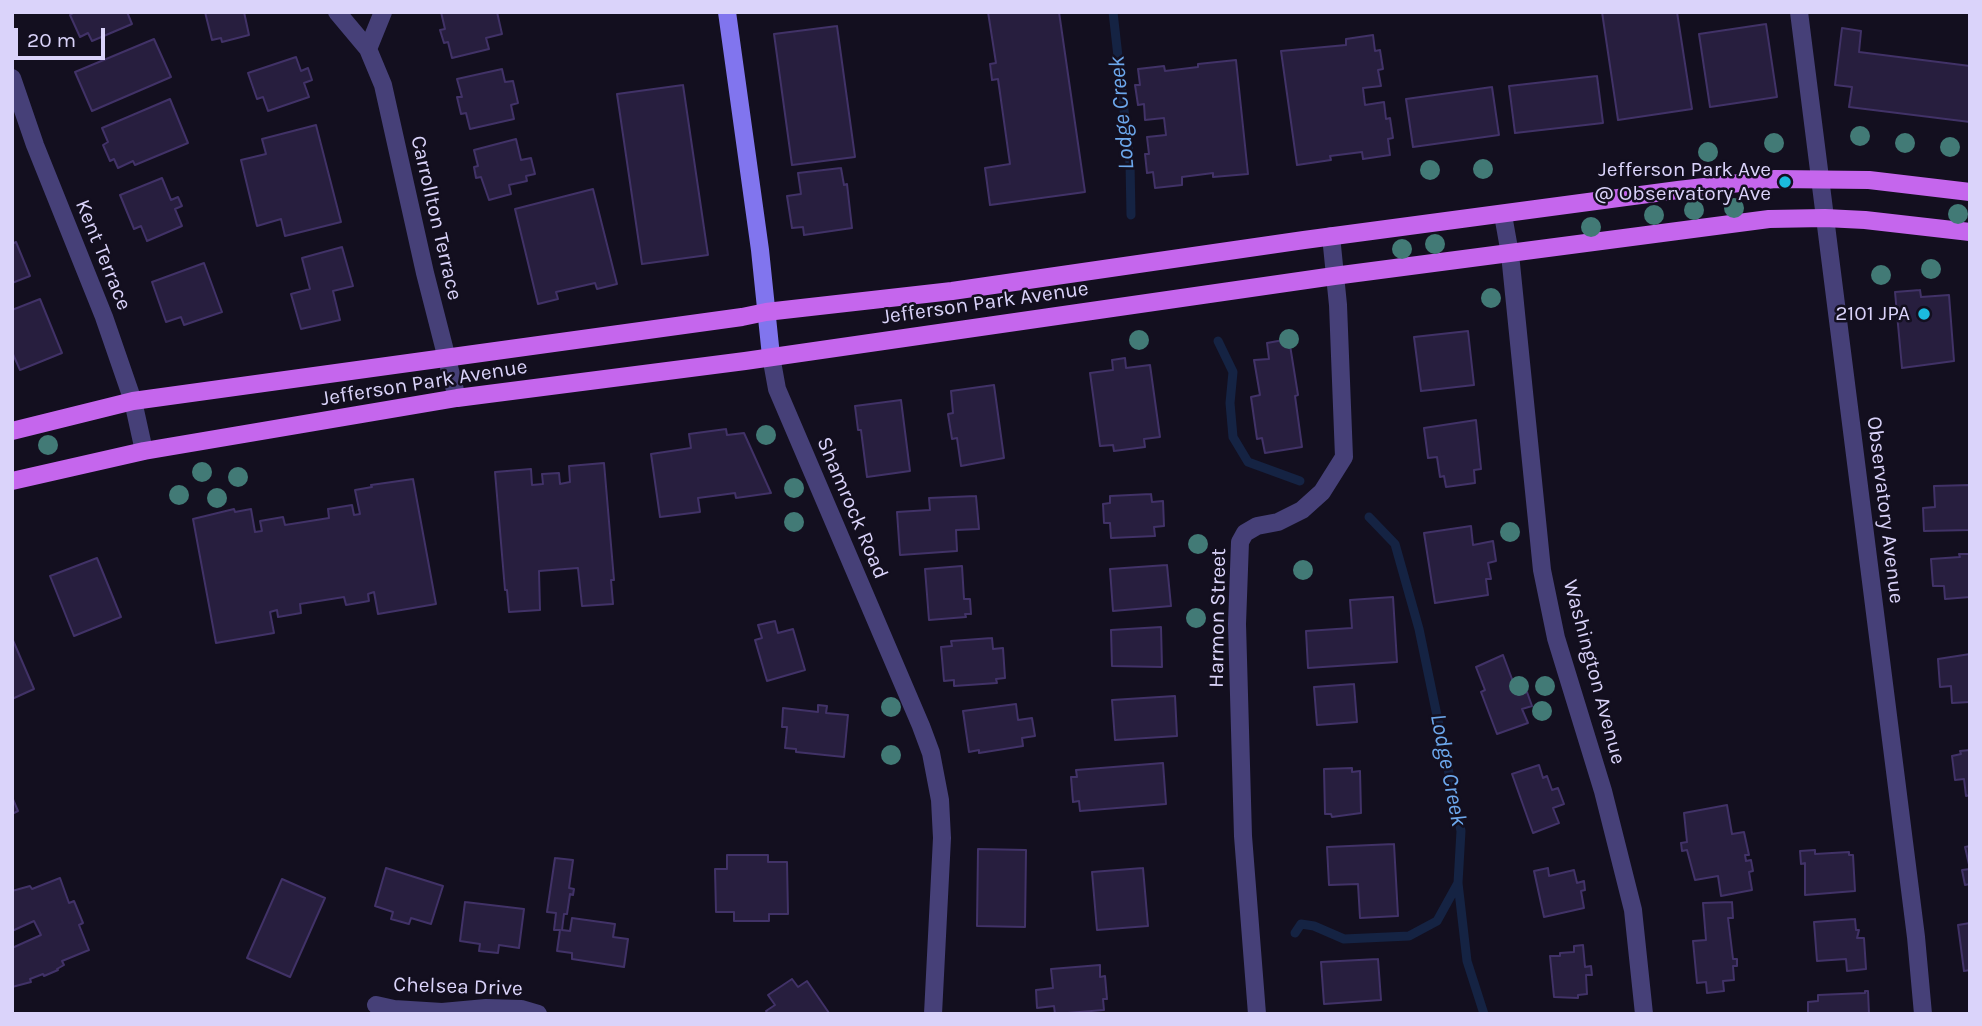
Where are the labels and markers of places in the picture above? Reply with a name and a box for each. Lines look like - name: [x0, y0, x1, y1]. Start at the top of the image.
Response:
- place label: Jefferson Park Ave @ Observatory Ave: [1594, 157, 1771, 207]
- marker: Jefferson Park Ave @ Observatory Ave: [1777, 174, 1793, 190]
- place label: 2101 JPA: [1835, 301, 1910, 327]
- marker: 2101 JPA: [1916, 306, 1932, 322]

